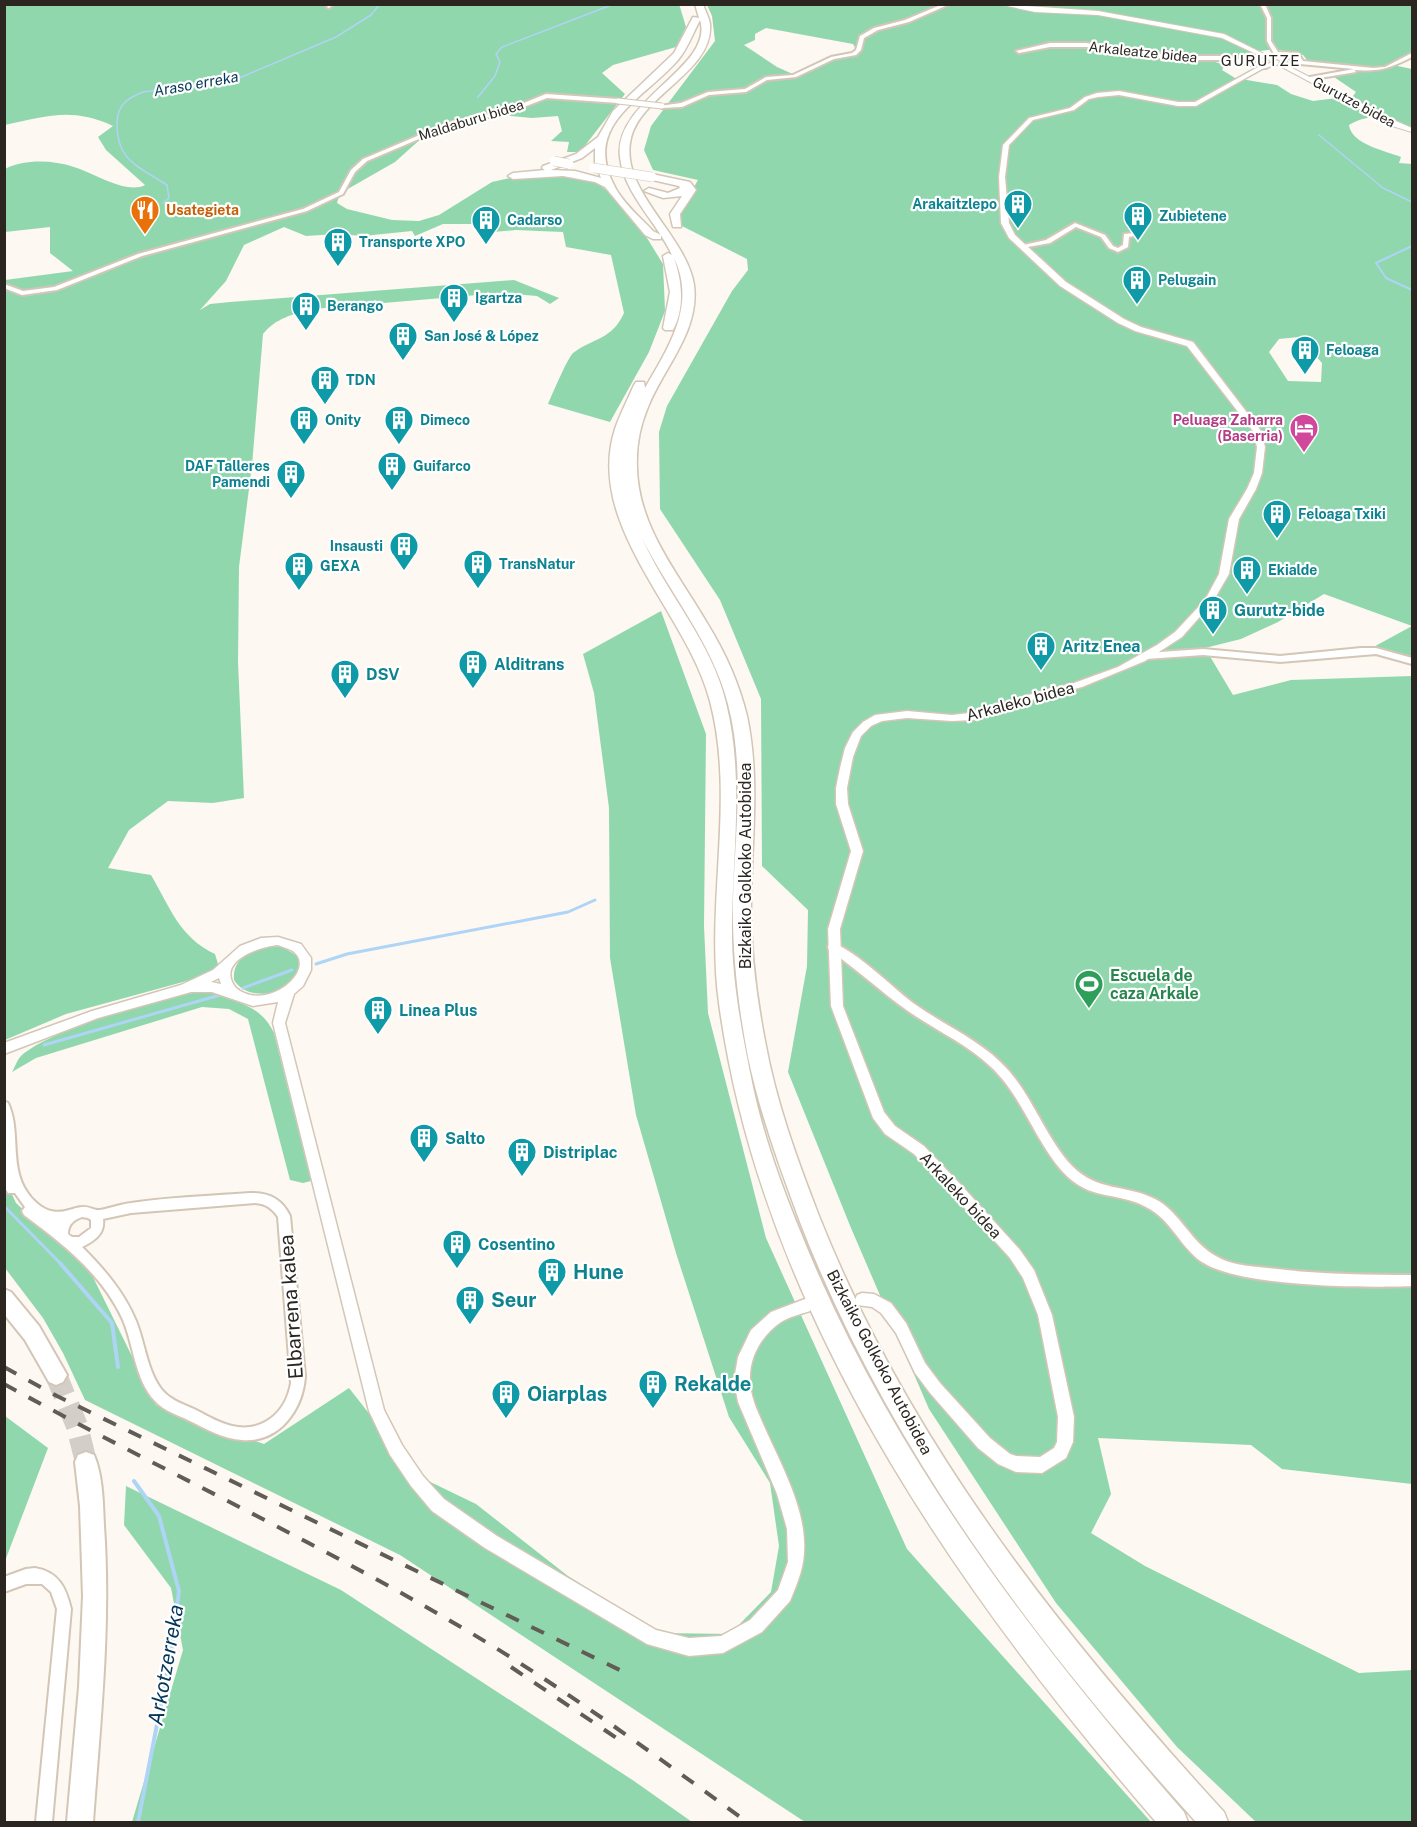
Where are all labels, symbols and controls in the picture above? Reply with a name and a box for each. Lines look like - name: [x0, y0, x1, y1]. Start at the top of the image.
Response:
- street label: Arkaleatze bidea: [1088, 38, 1198, 66]
- district label: GURUTZE: [1221, 52, 1301, 69]
- water label: Araso erreka: [152, 68, 240, 99]
- street label: Gurutze bidea: [1310, 74, 1398, 130]
- street label: Maldaburu bidea: [416, 96, 526, 144]
- building icon: Arakaitzlepo: [1002, 188, 1034, 230]
- restaurant icon: Usategieta: [129, 194, 161, 236]
- place label: Arakaitzlepo: [912, 196, 997, 212]
- building icon: Zubietene: [1122, 200, 1154, 242]
- place label: Usategieta: [166, 202, 239, 218]
- building icon: Cadarso: [470, 204, 502, 246]
- place label: Zubietene: [1159, 208, 1227, 224]
- place label: Cadarso: [507, 212, 562, 228]
- building icon: Transporte XPO: [322, 226, 354, 268]
- place label: Transporte XPO: [359, 234, 465, 250]
- building icon: Pelugain: [1121, 264, 1153, 306]
- place label: Pelugain: [1158, 272, 1216, 288]
- building icon: Igartza: [438, 282, 470, 324]
- building icon: Berango: [290, 290, 322, 332]
- place label: Igartza: [475, 290, 522, 306]
- place label: Berango: [327, 298, 383, 314]
- building icon: San José & López: [387, 320, 419, 362]
- place label: San José & López: [424, 328, 539, 344]
- building icon: Feloaga: [1289, 334, 1321, 376]
- place label: Feloaga: [1326, 342, 1379, 358]
- building icon: TDN: [309, 364, 341, 406]
- place label: TDN: [346, 372, 376, 388]
- building icon: Onity: [288, 404, 320, 446]
- building icon: Dimeco: [383, 404, 415, 446]
- place label: Onity: [325, 412, 361, 428]
- place label: Dimeco: [420, 412, 470, 428]
- place label: Peluaga Zaharra (Baserria): [1173, 412, 1283, 444]
- hotel icon: Peluaga Zaharra (Baserria): [1288, 412, 1320, 454]
- building icon: Guifarco: [376, 450, 408, 492]
- place label: DAF Talleres Pamendi: [185, 458, 270, 490]
- building icon: DAF Talleres Pamendi: [275, 458, 307, 500]
- place label: Guifarco: [413, 458, 471, 474]
- building icon: Feloaga Txiki: [1261, 498, 1293, 540]
- place label: Feloaga Txiki: [1298, 506, 1386, 522]
- building icon: Insausti: [388, 530, 420, 572]
- place label: Insausti: [330, 538, 383, 554]
- building icon: TransNatur: [462, 548, 494, 590]
- building icon: GEXA: [283, 550, 315, 592]
- building icon: Ekialde: [1231, 554, 1263, 596]
- place label: TransNatur: [499, 556, 575, 572]
- place label: GEXA: [320, 558, 360, 574]
- place label: Ekialde: [1268, 562, 1317, 578]
- building icon: Gurutz-bide: [1197, 594, 1229, 636]
- place label: Gurutz-bide: [1234, 601, 1325, 620]
- building icon: Aritz Enea: [1025, 630, 1057, 672]
- place label: Aritz Enea: [1062, 637, 1140, 656]
- building icon: Alditrans: [457, 648, 489, 690]
- place label: Alditrans: [494, 655, 564, 674]
- building icon: DSV: [329, 658, 361, 700]
- place label: DSV: [366, 665, 399, 684]
- street label: Arkaleko bidea: [964, 678, 1076, 725]
- street label: Bizkaiko Golkoko Autobidea: [736, 763, 755, 969]
- place label: Escuela de caza Arkale: [1110, 966, 1199, 1003]
- sports icon: Escuela de caza Arkale: [1073, 968, 1105, 1010]
- building icon: Linea Plus: [362, 994, 394, 1036]
- place label: Linea Plus: [399, 1001, 477, 1020]
- building icon: Salto: [408, 1122, 440, 1164]
- place label: Salto: [445, 1129, 485, 1148]
- building icon: Distriplac: [506, 1136, 538, 1178]
- place label: Distriplac: [543, 1143, 618, 1162]
- street label: Arkaleko bidea: [916, 1148, 1005, 1242]
- building icon: Cosentino: [441, 1228, 473, 1270]
- street label: Elbarrena kalea: [274, 1234, 308, 1380]
- place label: Cosentino: [478, 1235, 555, 1254]
- building icon: Hune: [536, 1256, 568, 1298]
- place label: Hune: [573, 1260, 624, 1284]
- street label: Bizkaiko Golkoko Autobidea: [823, 1267, 936, 1458]
- building icon: Seur: [454, 1284, 486, 1326]
- place label: Seur: [491, 1288, 536, 1312]
- building icon: Rekalde: [637, 1368, 669, 1410]
- place label: Rekalde: [674, 1372, 751, 1396]
- building icon: Oiarplas: [490, 1378, 522, 1420]
- place label: Oiarplas: [527, 1382, 607, 1406]
- water label: Arkotzerreka: [143, 1603, 188, 1727]

